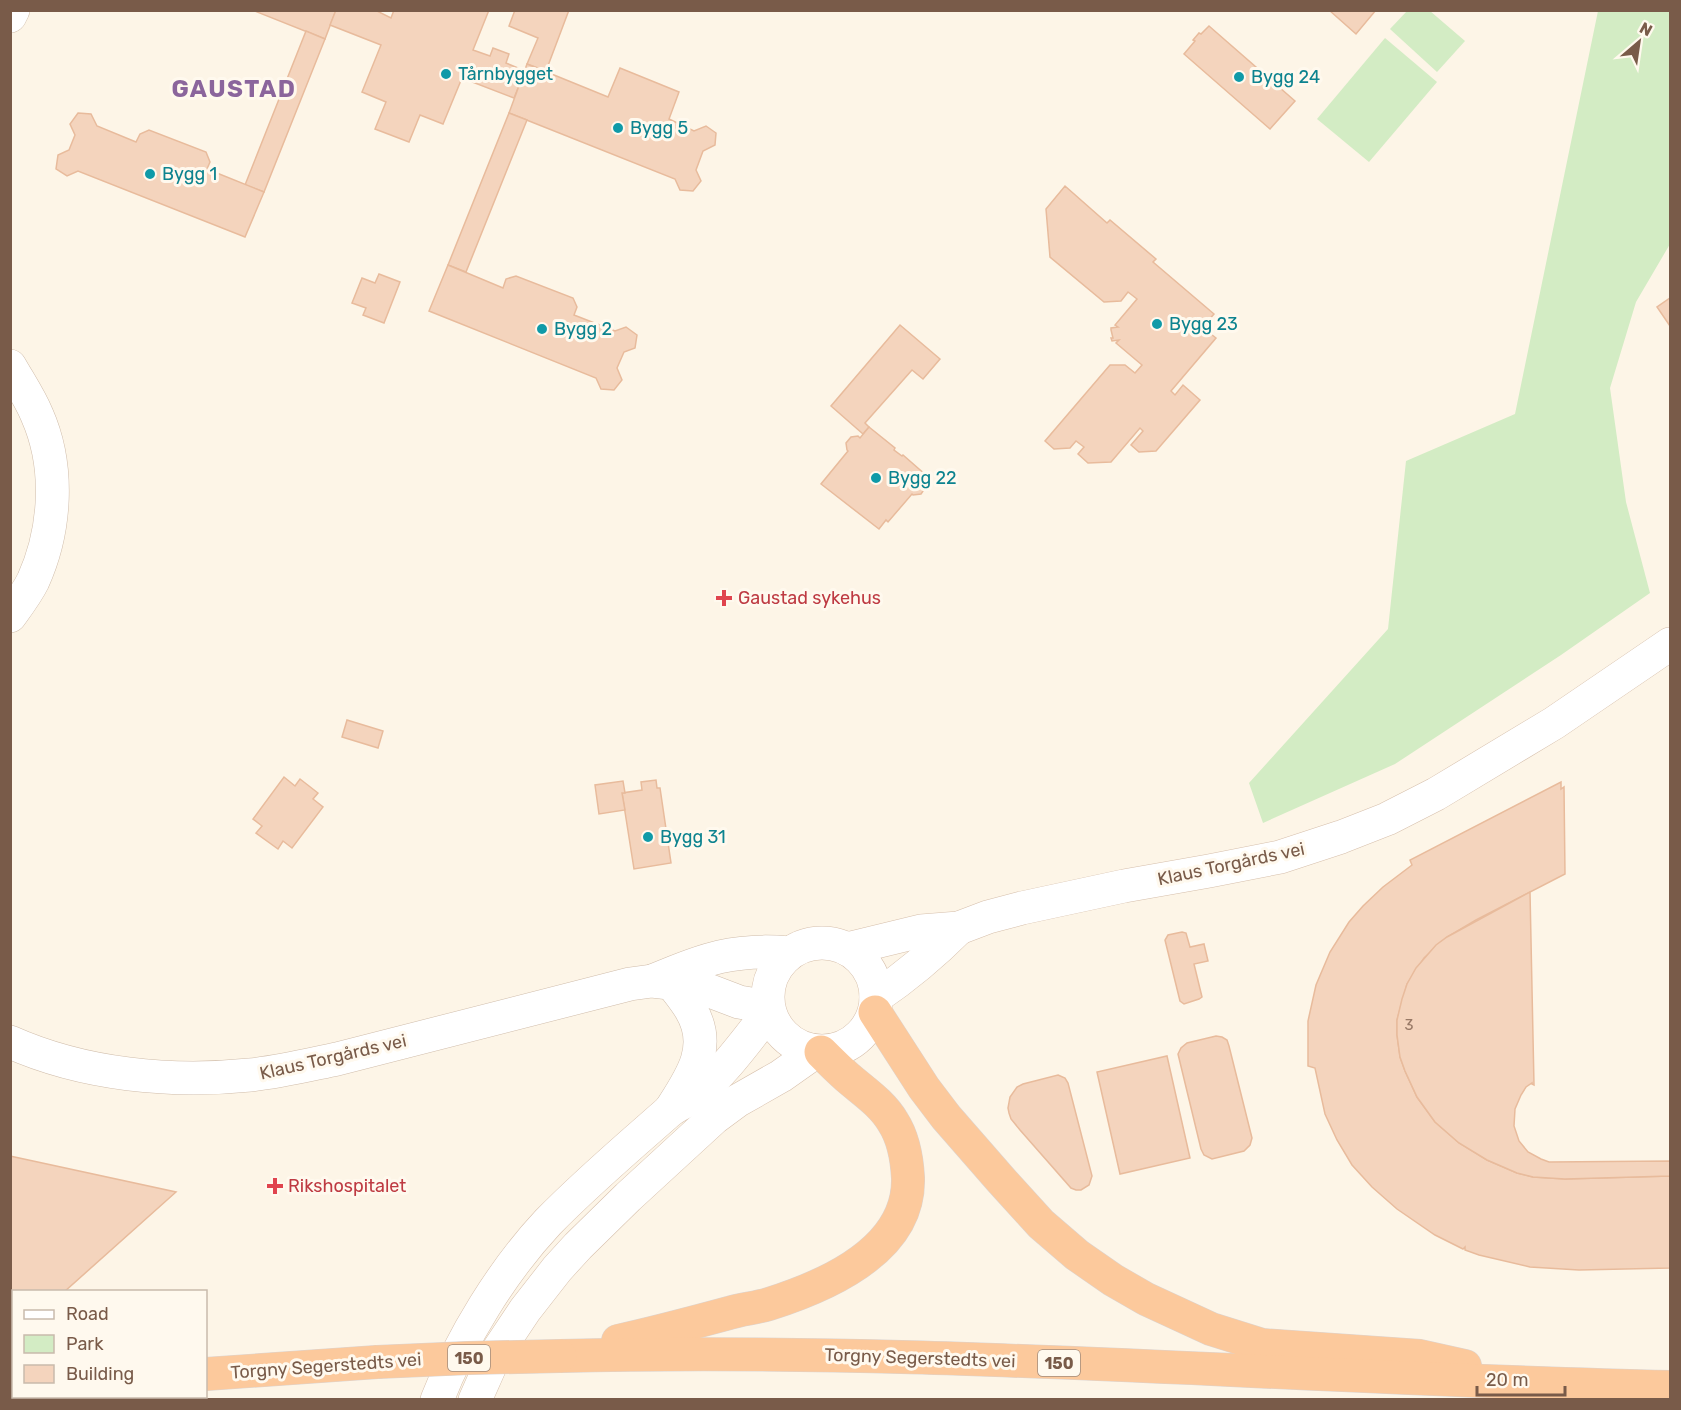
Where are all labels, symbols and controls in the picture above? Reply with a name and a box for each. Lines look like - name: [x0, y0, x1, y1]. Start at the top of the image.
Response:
- north arrow: [1609, 12, 1669, 72]
- text: N: [1636, 18, 1656, 40]
- place label: Tårnbygget: [458, 63, 553, 85]
- place label: Bygg 24: [1251, 66, 1320, 88]
- marker: Tårnbygget: [439, 67, 453, 81]
- marker: Bygg 24: [1232, 70, 1246, 84]
- district label: GAUSTAD: [171, 75, 297, 103]
- place label: Bygg 5: [630, 117, 688, 139]
- marker: Bygg 5: [611, 121, 625, 135]
- place label: Bygg 1: [162, 163, 217, 185]
- marker: Bygg 1: [143, 167, 157, 181]
- place label: Bygg 23: [1169, 313, 1238, 335]
- marker: Bygg 23: [1150, 317, 1164, 331]
- place label: Bygg 2: [554, 318, 612, 340]
- marker: Bygg 2: [535, 322, 549, 336]
- place label: Bygg 22: [888, 467, 957, 489]
- marker: Bygg 22: [869, 471, 883, 485]
- place label: Gaustad sykehus: [738, 587, 881, 609]
- marker: Gaustad sykehus: [715, 589, 733, 607]
- place label: Bygg 31: [660, 826, 726, 848]
- marker: Bygg 31: [641, 830, 655, 844]
- street label: Klaus Torgårds vei: [1155, 838, 1307, 890]
- house number: 3: [1404, 1016, 1414, 1034]
- street label: Klaus Torgårds vei: [257, 1029, 409, 1085]
- place label: Rikshospitalet: [288, 1175, 406, 1197]
- marker: Rikshospitalet: [266, 1177, 284, 1195]
- legend: [12, 1290, 207, 1398]
- text: Road: [66, 1303, 109, 1325]
- text: Park: [66, 1333, 104, 1355]
- street label: Torgny Segerstedts vei: [824, 1344, 1016, 1372]
- road number: 150: [448, 1345, 490, 1371]
- street label: Torgny Segerstedts vei: [230, 1348, 422, 1384]
- road number: 150: [1038, 1350, 1080, 1376]
- scale bar: [1477, 1359, 1566, 1397]
- text: Building: [66, 1363, 134, 1385]
- text: 20 m: [1486, 1369, 1528, 1391]

